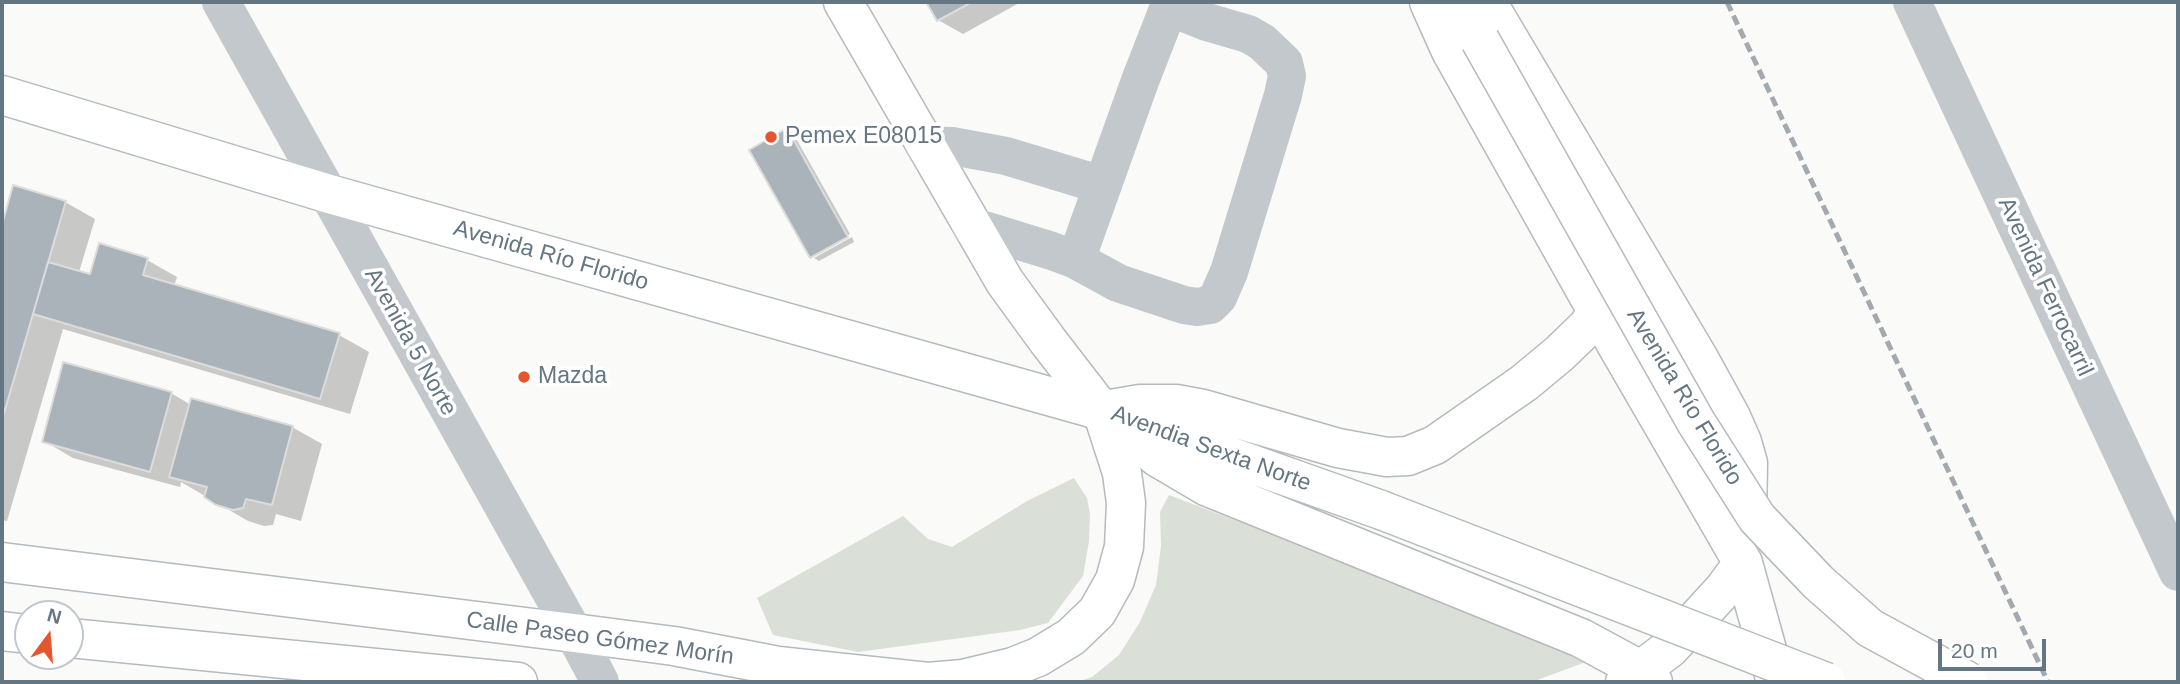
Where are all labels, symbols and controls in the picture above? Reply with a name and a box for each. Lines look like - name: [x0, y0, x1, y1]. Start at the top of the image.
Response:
- place label: Pemex E08015: [785, 123, 942, 151]
- marker: Pemex E08015: [763, 129, 779, 145]
- street label: Avenida Ferrocarril: [1992, 193, 2098, 381]
- street label: Avenida Río Florido: [450, 215, 652, 297]
- street label: Avenida 5 Norte: [358, 263, 462, 421]
- street label: Avenida Río Florido: [1620, 304, 1748, 490]
- place label: Mazda: [538, 363, 607, 391]
- marker: Mazda: [516, 369, 532, 385]
- street label: Avendia Sexta Norte: [1107, 400, 1315, 498]
- north arrow: [14, 600, 84, 670]
- text: N: [45, 604, 64, 628]
- street label: Calle Paseo Gómez Morín: [465, 607, 735, 671]
- scale bar: [1942, 624, 2050, 668]
- text: 20 m: [1951, 639, 1998, 662]

